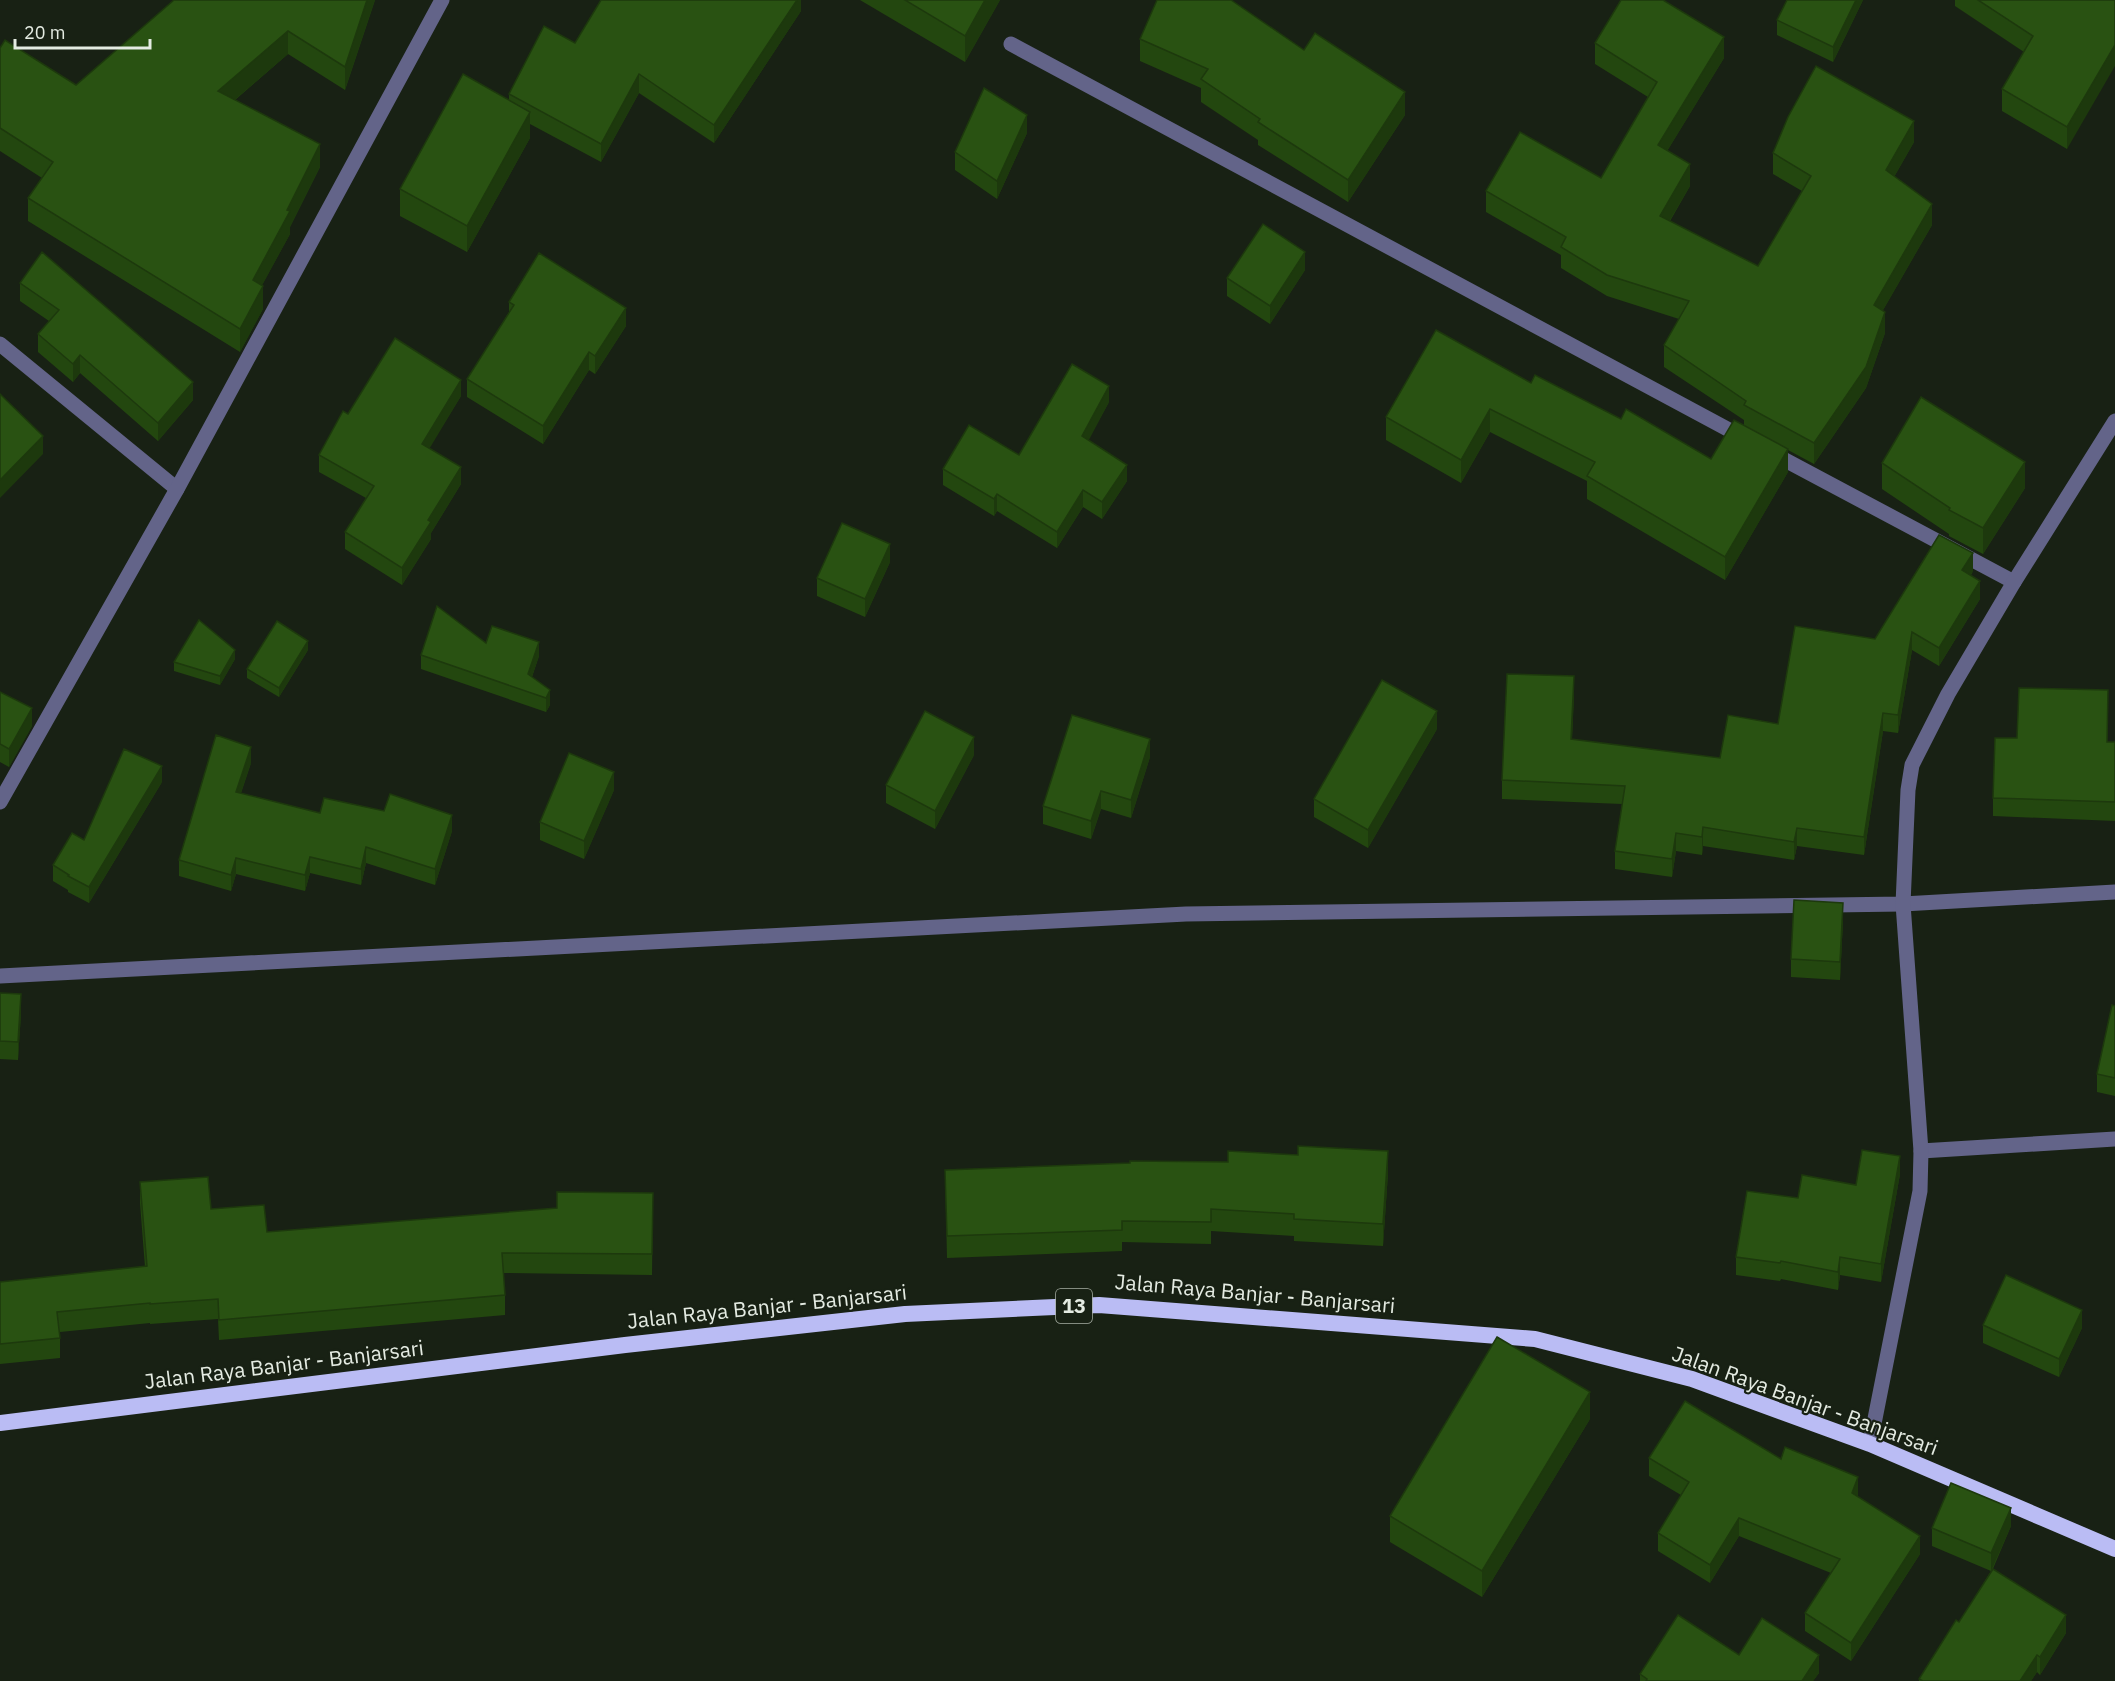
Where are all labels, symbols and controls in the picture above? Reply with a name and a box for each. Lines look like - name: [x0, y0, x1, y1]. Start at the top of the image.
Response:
- scale bar: [15, 12, 150, 50]
- text: 20 m: [24, 21, 66, 44]
- street label: Jalan Raya Banjar - Banjarsari: [1114, 1267, 1396, 1319]
- street label: Jalan Raya Banjar - Banjarsari: [626, 1277, 908, 1335]
- road number: 13: [1056, 1289, 1092, 1323]
- street label: Jalan Raya Banjar - Banjarsari: [143, 1333, 425, 1395]
- street label: Jalan Raya Banjar - Banjarsari: [1668, 1339, 1942, 1461]

